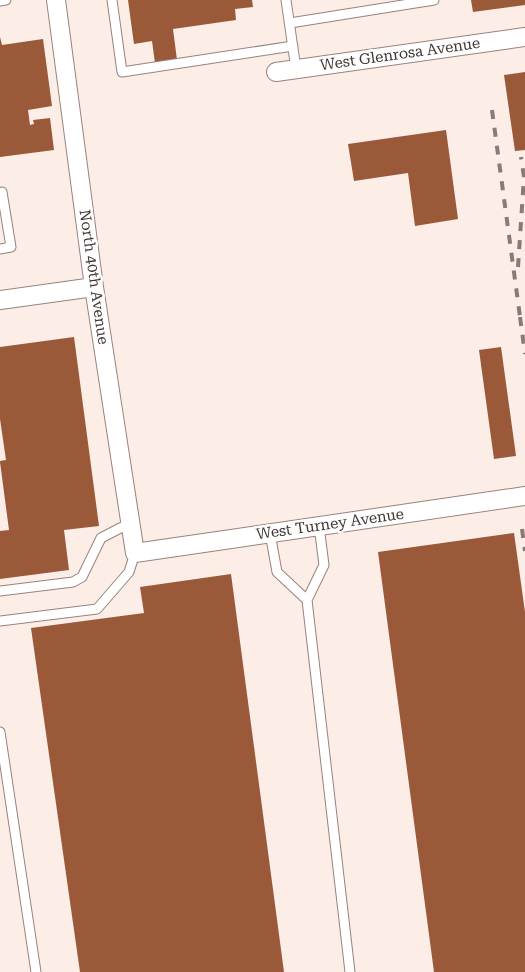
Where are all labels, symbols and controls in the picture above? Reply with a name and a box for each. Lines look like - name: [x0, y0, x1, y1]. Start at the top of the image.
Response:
- street label: West Glenrosa Avenue: [319, 34, 481, 74]
- street label: North 40th Avenue: [76, 208, 112, 346]
- street label: West Turney Avenue: [255, 505, 405, 543]

